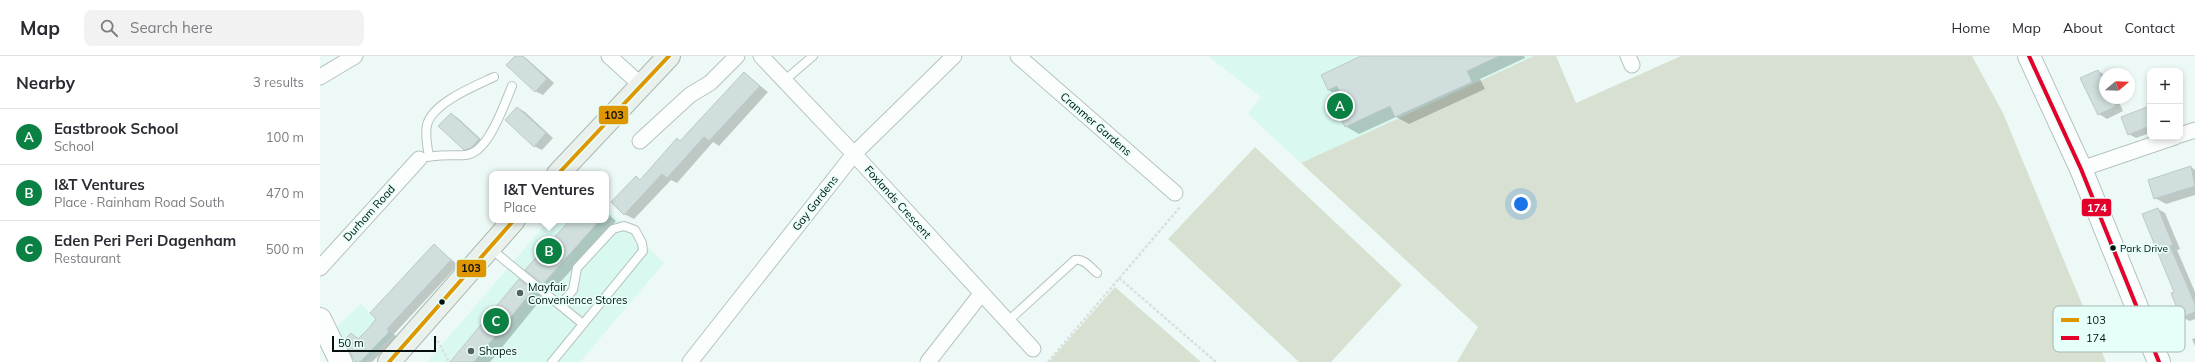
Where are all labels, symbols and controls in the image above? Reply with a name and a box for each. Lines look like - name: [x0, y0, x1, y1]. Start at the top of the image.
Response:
- search box: [84, 10, 364, 46]
- text: Map: [20, 16, 60, 40]
- icon: search: [98, 17, 120, 39]
- text: Search here: [130, 18, 213, 37]
- text: Home: [1951, 19, 1990, 37]
- text: Map: [2012, 19, 2041, 37]
- text: About: [2063, 19, 2103, 37]
- text: Contact: [2125, 19, 2175, 37]
- north arrow: [2099, 68, 2135, 104]
- map controls: [2147, 68, 2183, 140]
- button: +: [2147, 68, 2183, 104]
- text: Nearby: [16, 72, 75, 93]
- text: 3 results: [253, 74, 304, 90]
- street label: Cranmer Gardens: [1057, 89, 1135, 159]
- pin: A: [1327, 91, 1353, 121]
- button: −: [2147, 104, 2183, 140]
- line badge: 103: [598, 105, 629, 125]
- text: 103: [604, 108, 624, 122]
- text: Eastbrook School: [54, 119, 178, 138]
- text: A: [24, 129, 34, 145]
- text: 100 m: [266, 129, 304, 145]
- text: School: [54, 138, 94, 154]
- street label: Foxlands Crescent: [862, 163, 934, 241]
- popup: [489, 171, 609, 223]
- street label: Gay Gardens: [789, 173, 841, 233]
- text: I&T Ventures: [54, 175, 145, 194]
- text: I&T Ventures: [504, 180, 594, 199]
- street label: Durham Road: [340, 182, 398, 244]
- text: B: [25, 185, 33, 201]
- text: 470 m: [266, 185, 304, 201]
- text: Place · Rainham Road South: [54, 194, 225, 210]
- your location: [1511, 194, 1531, 214]
- line badge: 174: [2081, 198, 2112, 217]
- text: Place: [504, 199, 536, 215]
- text: 174: [2087, 201, 2107, 215]
- text: Eden Peri Peri Dagenham: [54, 231, 236, 250]
- pin: B: [536, 236, 562, 266]
- text: C: [25, 241, 33, 257]
- text: 500 m: [266, 241, 304, 257]
- place label: Park Drive: [2120, 242, 2168, 255]
- marker: Park Drive: [2108, 243, 2118, 253]
- text: Restaurant: [54, 250, 121, 266]
- line badge: 103: [456, 259, 487, 278]
- text: 103: [461, 261, 481, 275]
- place label: Mayfair Convenience Stores: [528, 280, 628, 307]
- marker: Mayfair Convenience Stores: [515, 288, 525, 298]
- unlabelled marker: [437, 297, 447, 307]
- pin: C: [483, 306, 509, 336]
- legend: [2053, 306, 2185, 352]
- text: 103: [2086, 313, 2106, 327]
- text: 174: [2086, 331, 2106, 345]
- scale bar: [332, 334, 436, 353]
- text: 50 m: [338, 336, 364, 350]
- place label: Shapes: [479, 344, 517, 358]
- marker: Shapes: [466, 346, 476, 356]

